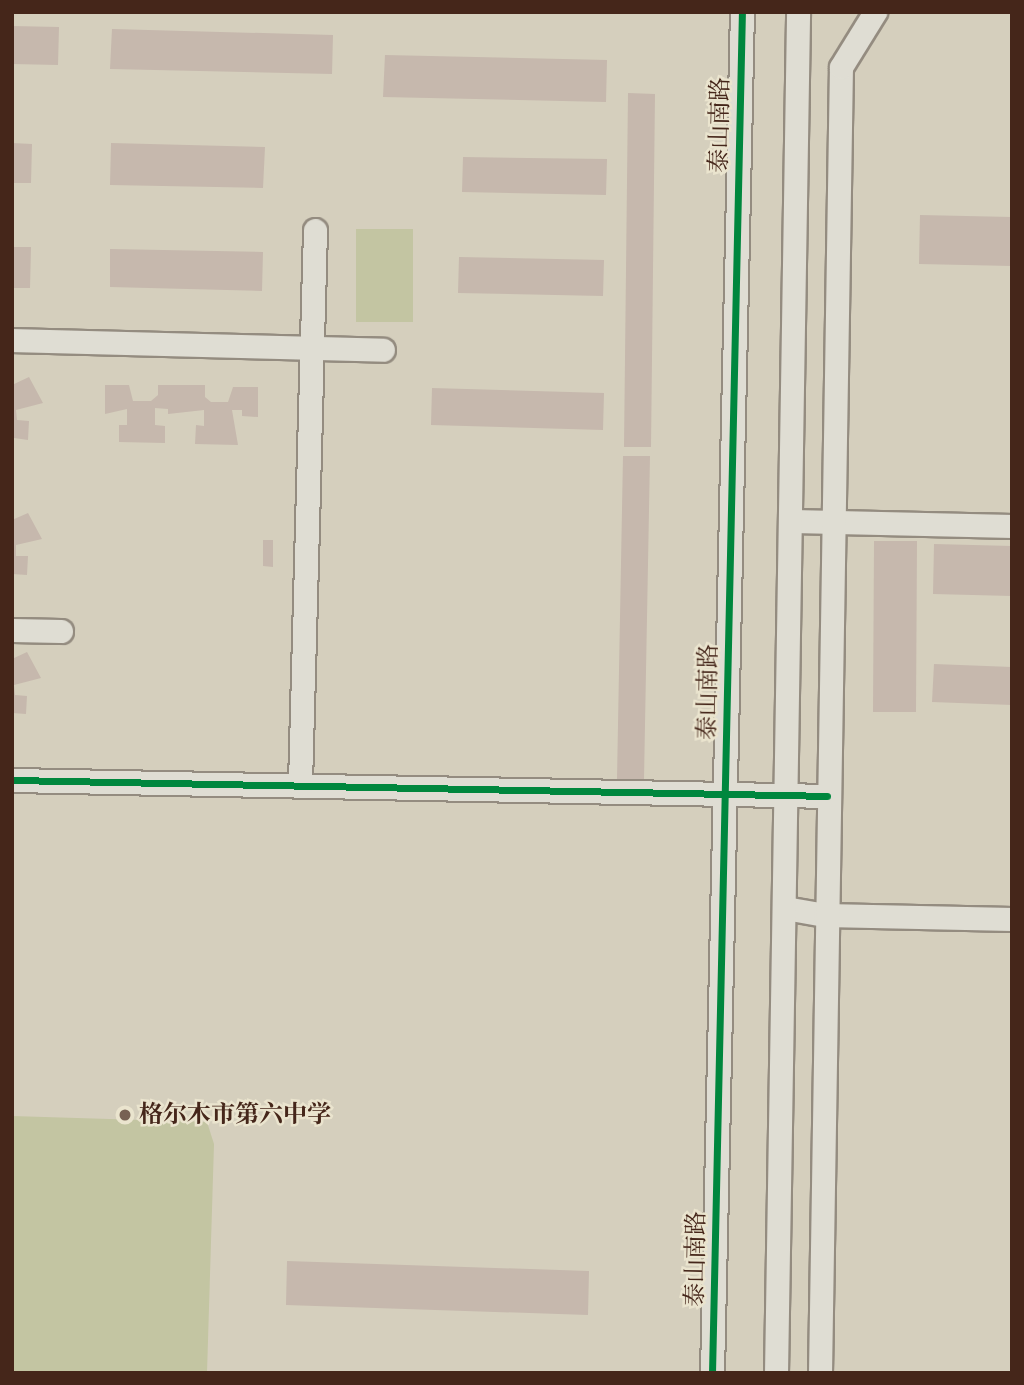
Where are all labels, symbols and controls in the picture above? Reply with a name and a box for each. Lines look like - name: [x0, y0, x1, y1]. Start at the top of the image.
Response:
- street label: 泰山南路: [705, 77, 735, 173]
- street label: 泰山南路: [693, 644, 723, 740]
- place label: 格尔木市第六中学: [139, 1101, 331, 1129]
- marker: 格尔木市第六中学: [117, 1107, 133, 1123]
- street label: 泰山南路: [681, 1211, 711, 1307]

